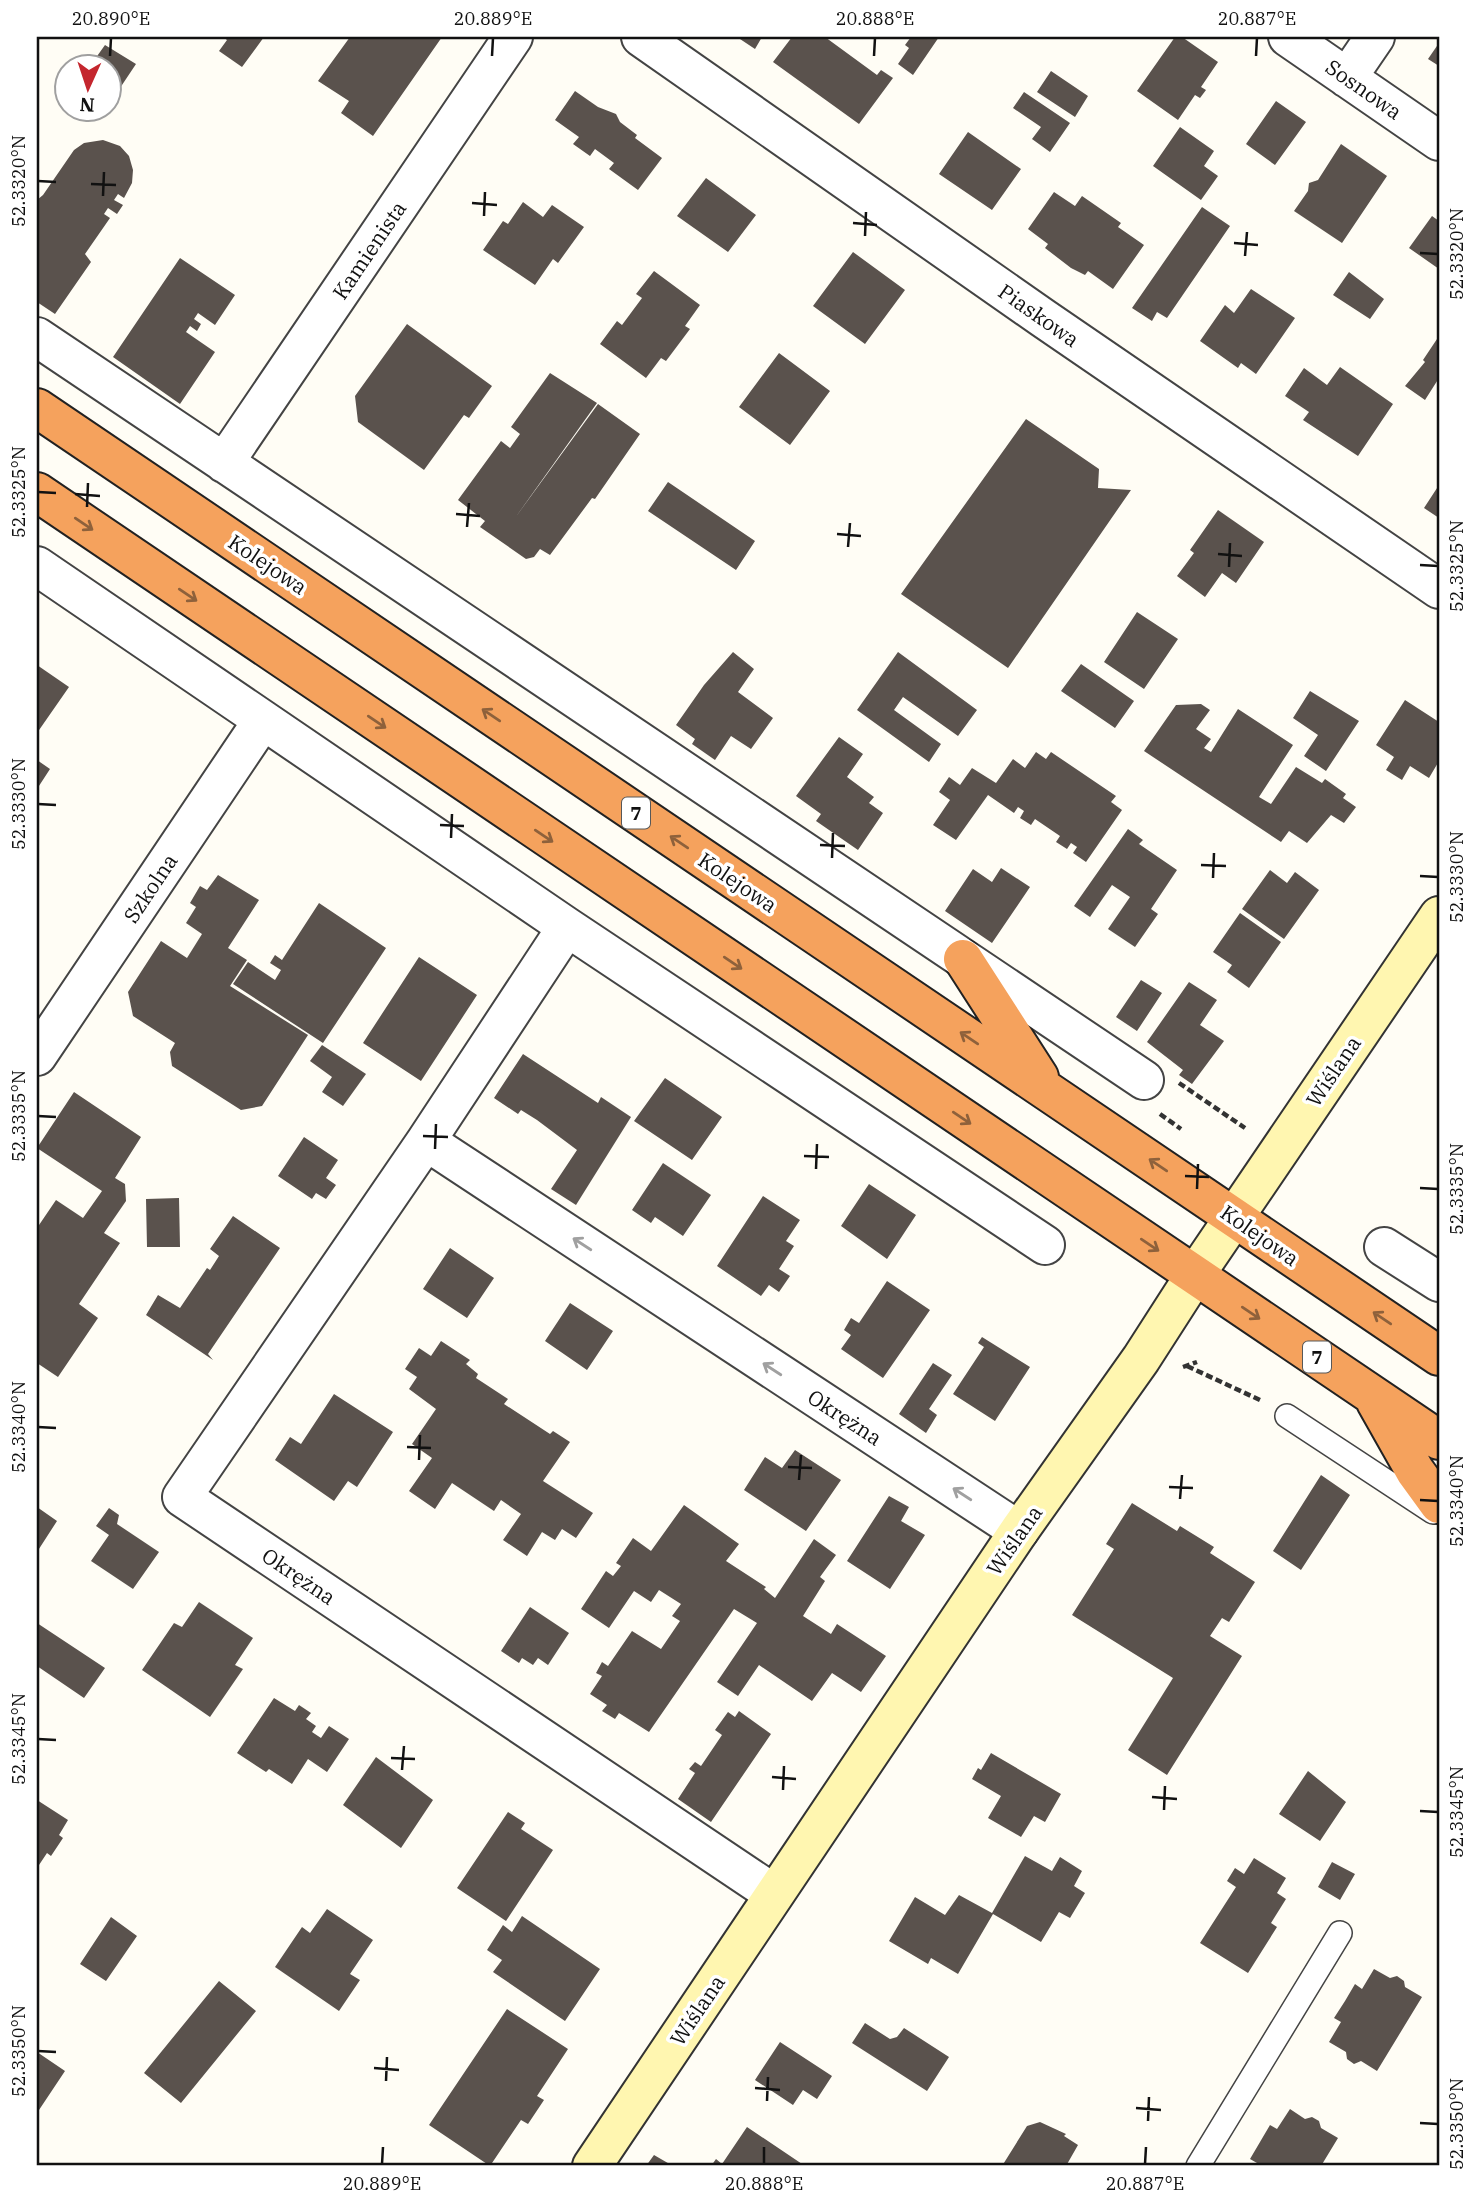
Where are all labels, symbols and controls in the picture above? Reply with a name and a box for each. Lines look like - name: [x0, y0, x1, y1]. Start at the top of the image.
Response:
- text: 20.890°E: [72, 7, 150, 30]
- text: 20.889°E: [454, 7, 532, 30]
- text: 20.888°E: [836, 7, 914, 30]
- text: 20.887°E: [1218, 7, 1296, 30]
- north arrow: [52, 52, 122, 122]
- street label: Sosnowa: [1320, 53, 1408, 125]
- text: N: [79, 93, 95, 117]
- text: 52.3320°N: [7, 135, 30, 227]
- street label: Kamienista: [326, 195, 412, 305]
- text: 52.3320°N: [1445, 208, 1468, 300]
- street label: Piaskowa: [993, 277, 1085, 353]
- text: 52.3325°N: [7, 446, 30, 538]
- one-way arrow: [74, 517, 93, 531]
- text: 52.3325°N: [1445, 520, 1468, 612]
- street label: Kolejowa: [223, 527, 313, 601]
- one-way arrow: [178, 588, 197, 602]
- one-way arrow: [482, 707, 501, 722]
- one-way arrow: [367, 715, 386, 730]
- text: 52.3330°N: [7, 758, 30, 850]
- road number: 7: [622, 798, 650, 828]
- one-way arrow: [534, 829, 553, 843]
- text: 52.3330°N: [1445, 831, 1468, 923]
- one-way arrow: [670, 835, 689, 849]
- street label: Kolejowa: [693, 845, 783, 919]
- street label: Szkolna: [117, 848, 183, 928]
- one-way arrow: [723, 956, 742, 971]
- street label: Wiślana: [1299, 1030, 1367, 1112]
- one-way arrow: [960, 1031, 980, 1045]
- text: 52.3335°N: [7, 1070, 30, 1162]
- one-way arrow: [952, 1111, 971, 1125]
- text: 52.3335°N: [1445, 1143, 1468, 1235]
- one-way arrow: [1149, 1157, 1168, 1172]
- street label: Kolejowa: [1215, 1198, 1305, 1272]
- one-way arrow: [573, 1237, 592, 1251]
- one-way arrow: [1140, 1239, 1160, 1253]
- one-way arrow: [1241, 1306, 1260, 1320]
- one-way arrow: [1373, 1311, 1393, 1325]
- road number: 7: [1303, 1342, 1331, 1372]
- one-way arrow: [763, 1361, 782, 1376]
- text: 52.3340°N: [7, 1381, 30, 1473]
- street label: Okrężna: [802, 1383, 888, 1451]
- text: 52.3340°N: [1445, 1455, 1468, 1547]
- one-way arrow: [953, 1486, 973, 1500]
- street label: Wiślana: [980, 1499, 1048, 1581]
- street label: Okrężna: [257, 1541, 341, 1611]
- text: 52.3345°N: [7, 1693, 30, 1785]
- text: 52.3345°N: [1445, 1766, 1468, 1858]
- street label: Wiślana: [663, 1969, 731, 2051]
- text: 52.3350°N: [7, 2005, 30, 2097]
- text: 52.3350°N: [1445, 2078, 1468, 2170]
- text: 20.889°E: [343, 2172, 421, 2195]
- text: 20.888°E: [725, 2172, 803, 2195]
- text: 20.887°E: [1106, 2172, 1184, 2195]

